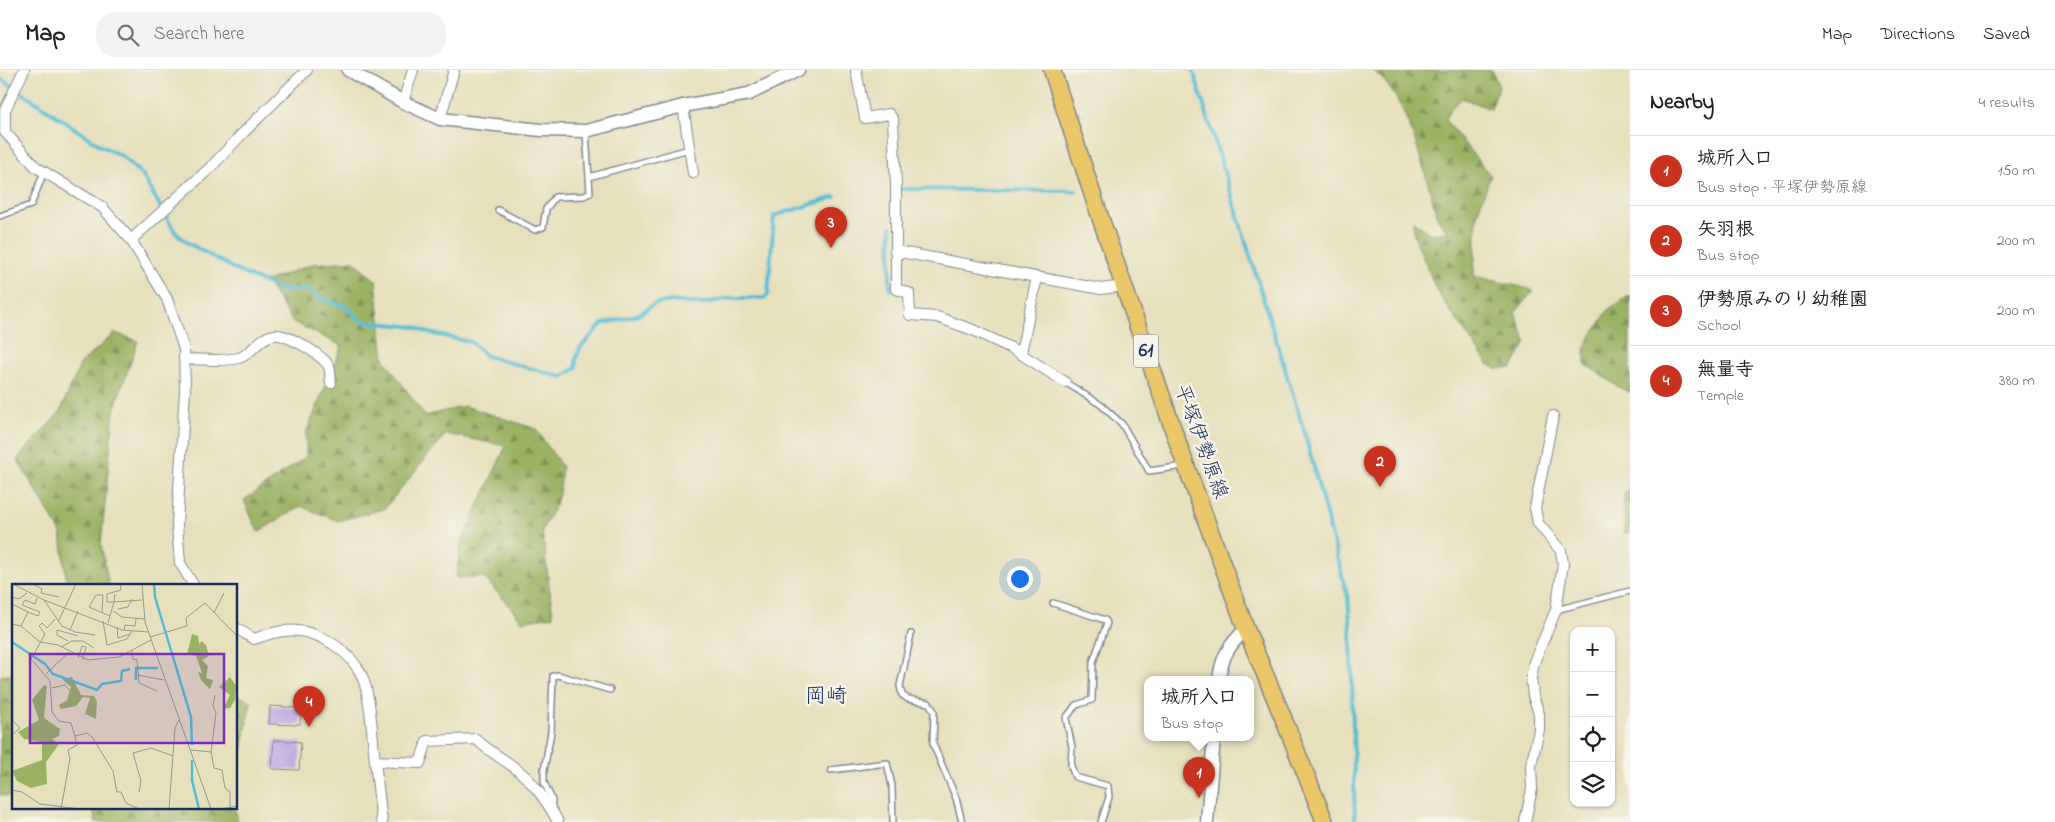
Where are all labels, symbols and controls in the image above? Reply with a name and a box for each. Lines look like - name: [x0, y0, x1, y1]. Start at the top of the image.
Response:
- search box: [96, 12, 446, 57]
- text: Map: [25, 17, 66, 52]
- icon: search: [114, 21, 142, 49]
- text: Search here: [154, 21, 245, 48]
- text: Map: [1822, 22, 1852, 48]
- text: Directions: [1880, 22, 1955, 48]
- text: Saved: [1983, 22, 2030, 48]
- text: Nearby: [1650, 88, 1714, 118]
- text: 4 results: [1979, 91, 2035, 115]
- text: 城所入口: [1697, 146, 1773, 173]
- text: 1: [1663, 159, 1669, 183]
- text: 150 m: [1997, 159, 2035, 183]
- text: Bus stop · 平塚伊勢原線: [1697, 176, 1867, 200]
- pin: 3: [815, 207, 847, 248]
- text: 矢羽根: [1697, 217, 1754, 244]
- text: 2: [1662, 229, 1670, 253]
- text: 200 m: [1997, 229, 2035, 253]
- text: Bus stop: [1697, 244, 1760, 268]
- text: 伊勢原みのり幼稚園: [1697, 287, 1868, 314]
- text: 3: [1663, 299, 1669, 323]
- text: 200 m: [1997, 299, 2035, 323]
- text: School: [1697, 314, 1741, 338]
- road number: 61: [1134, 334, 1158, 368]
- text: 無量寺: [1697, 357, 1754, 384]
- text: 4: [1663, 369, 1669, 393]
- text: 380 m: [1999, 369, 2035, 393]
- street label: 平塚伊勢原線: [1166, 381, 1234, 503]
- text: Temple: [1697, 384, 1744, 408]
- pin: 2: [1364, 446, 1396, 487]
- your location: [1007, 566, 1033, 592]
- inset map: [12, 584, 238, 810]
- map controls: [1570, 627, 1615, 807]
- button: +: [1570, 627, 1615, 672]
- button: −: [1570, 672, 1615, 717]
- popup: [1144, 676, 1254, 741]
- district label: 岡崎: [805, 682, 847, 712]
- text: 城所入口: [1161, 685, 1237, 712]
- pin: 4: [293, 686, 325, 727]
- text: Bus stop: [1161, 712, 1224, 736]
- button: locate: [1570, 717, 1615, 762]
- pin: 1: [1183, 757, 1215, 798]
- button: layers: [1570, 762, 1615, 807]

